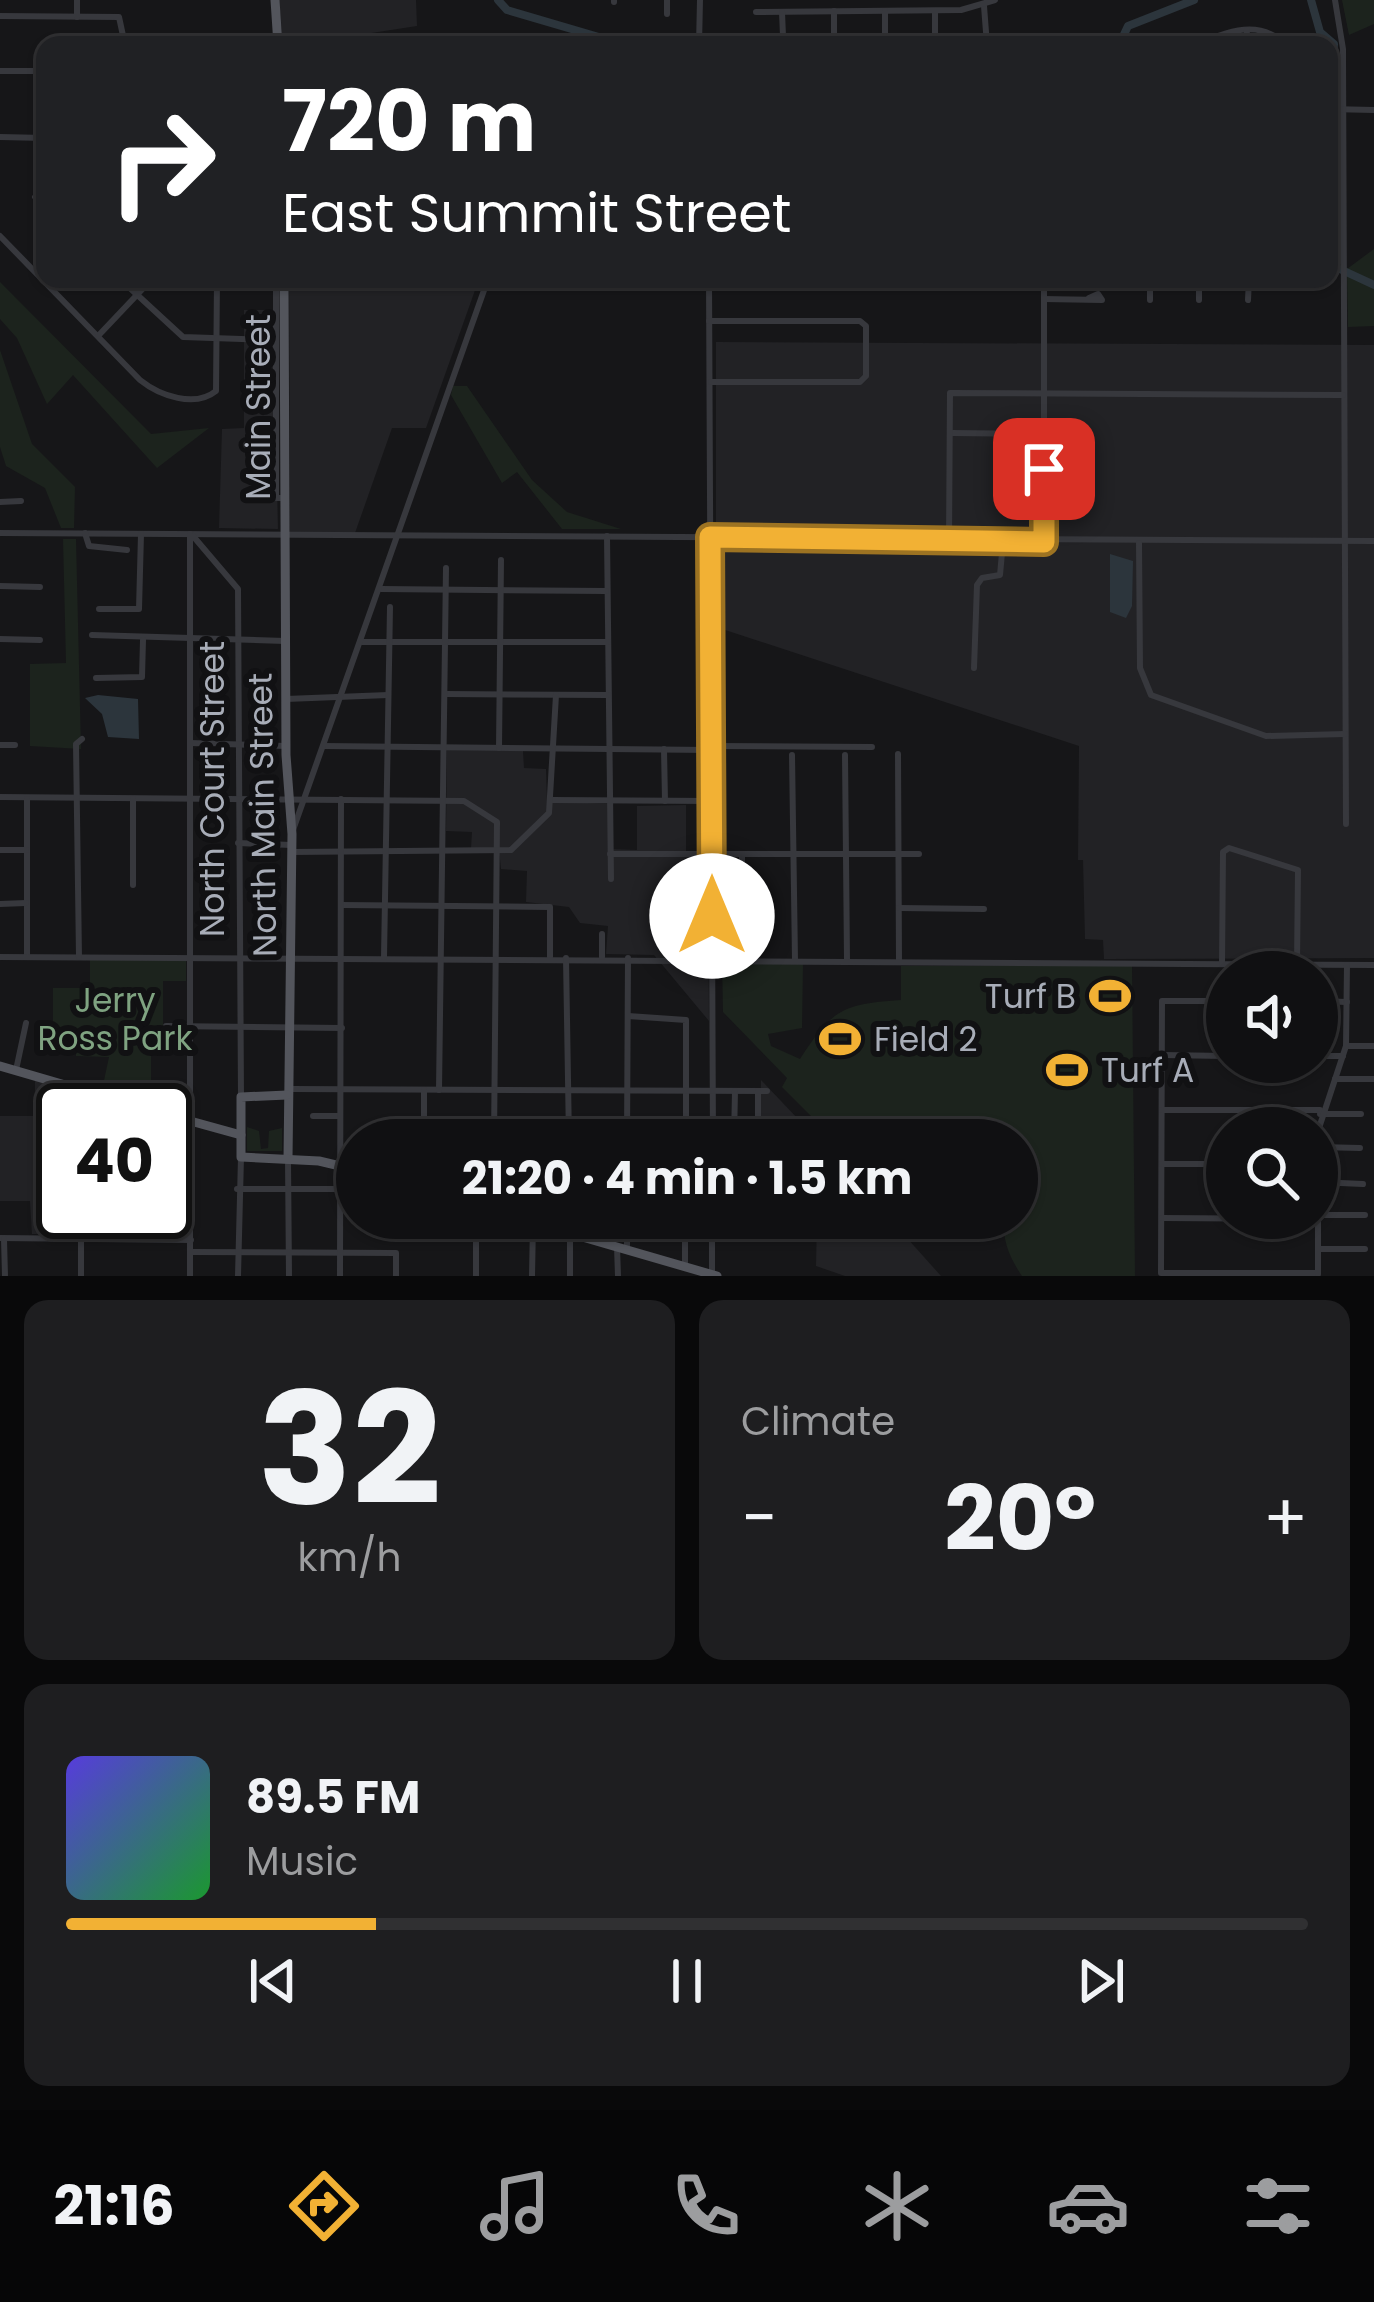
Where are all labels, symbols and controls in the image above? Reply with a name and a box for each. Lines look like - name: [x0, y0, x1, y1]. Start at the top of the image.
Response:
- text: 720 m: [282, 63, 536, 180]
- icon: right: [84, 84, 240, 240]
- text: East Summit Street: [282, 175, 791, 251]
- street label: Main Street: [235, 314, 282, 500]
- pin: [993, 418, 1095, 520]
- icon: arrive: [1011, 436, 1077, 502]
- street label: North Court Street: [189, 641, 236, 937]
- street label: North Main Street: [237, 673, 288, 957]
- position arrow: [649, 853, 775, 979]
- map controls: [1206, 951, 1338, 1239]
- button: sound: [1206, 951, 1338, 1083]
- place label: Turf B: [985, 973, 1076, 1020]
- sports icon: Turf B: [1087, 973, 1133, 1019]
- park label: Jerry Ross Park: [37, 977, 193, 1062]
- sports icon: Field 2: [817, 1016, 863, 1062]
- place label: Field 2: [874, 1016, 977, 1063]
- sports icon: Turf A: [1044, 1047, 1090, 1093]
- place label: Turf A: [1101, 1047, 1194, 1094]
- speed limit sign: 40: [36, 1083, 192, 1239]
- button: search: [1206, 1107, 1338, 1239]
- text: 21:20 · 4 min · 1.5 km: [462, 1147, 912, 1210]
- text: 32: [258, 1340, 441, 1559]
- text: Climate: [741, 1394, 895, 1449]
- text: 20°: [944, 1455, 1096, 1582]
- text: −: [741, 1472, 777, 1564]
- text: +: [1263, 1472, 1308, 1564]
- text: km/h: [298, 1530, 401, 1585]
- text: 89.5 FM: [246, 1766, 420, 1829]
- text: Music: [246, 1834, 358, 1889]
- icon: previous: [240, 1948, 306, 2014]
- icon: pause: [654, 1948, 720, 2014]
- icon: next: [1068, 1948, 1134, 2014]
- icon: directions: [282, 2164, 366, 2248]
- icon: music: [473, 2164, 557, 2248]
- icon: phone: [664, 2164, 748, 2248]
- icon: climate: [855, 2164, 939, 2248]
- icon: car: [1046, 2164, 1130, 2248]
- icon: filters: [1236, 2164, 1320, 2248]
- text: 21:16: [53, 2168, 175, 2244]

